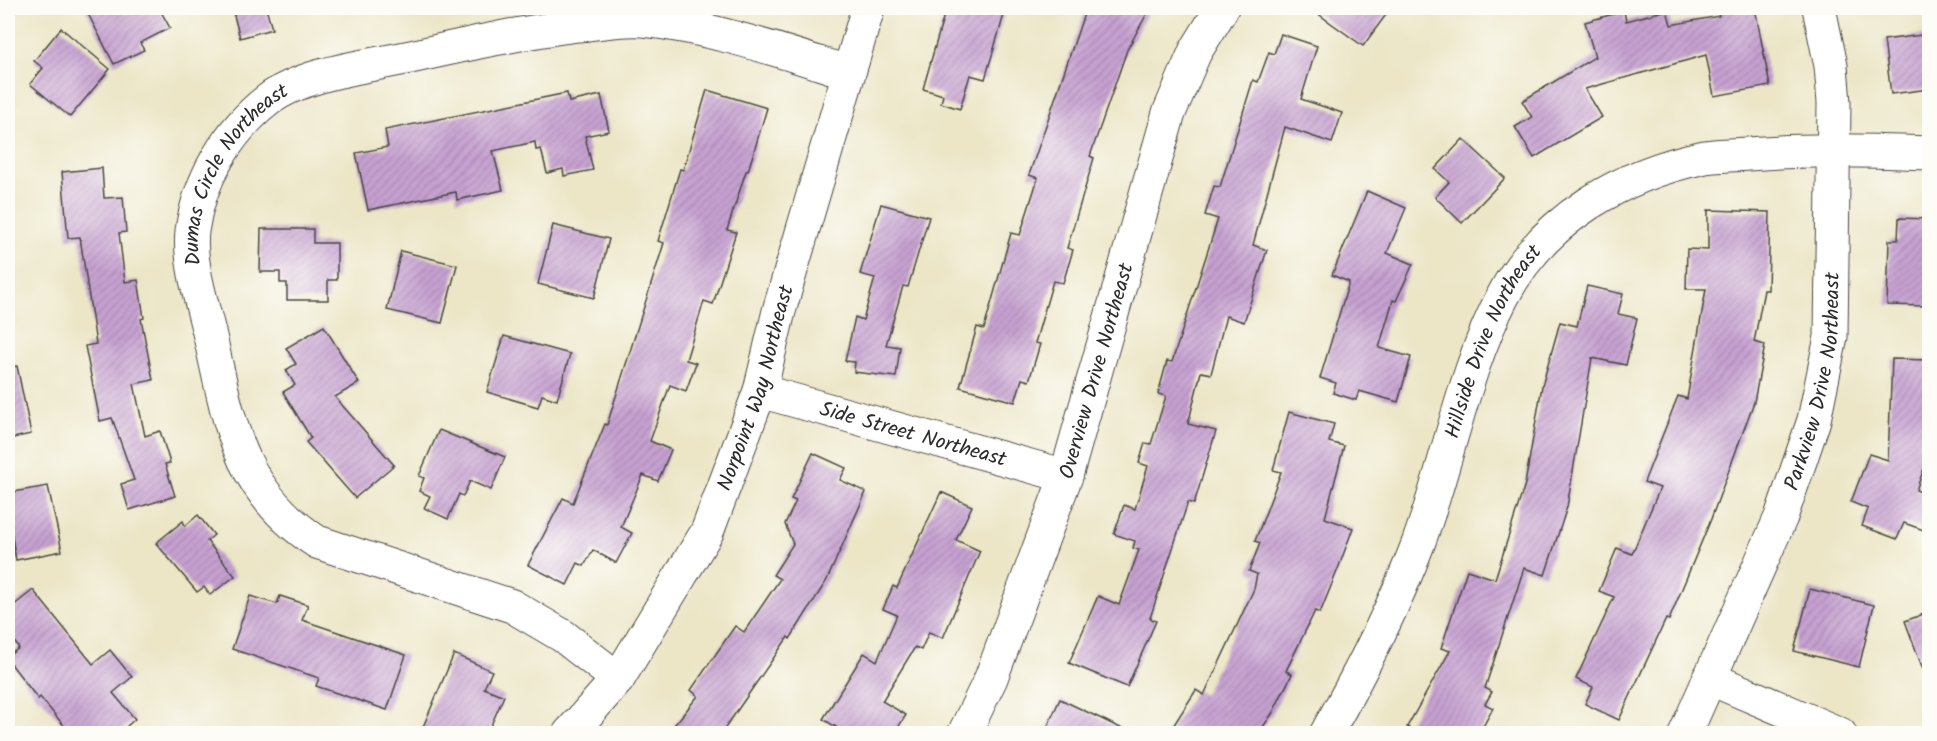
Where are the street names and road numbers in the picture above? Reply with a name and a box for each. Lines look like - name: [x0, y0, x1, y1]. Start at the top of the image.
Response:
- street label: Dumas Circle Northeast: [176, 75, 295, 267]
- street label: Hillside Drive Northeast: [1437, 237, 1551, 443]
- street label: Overview Drive Northeast: [1051, 259, 1144, 483]
- street label: Parkview Drive Northeast: [1776, 271, 1850, 495]
- street label: Norpoint Way Northeast: [709, 280, 804, 496]
- street label: Side Street Northeast: [816, 393, 1011, 477]

